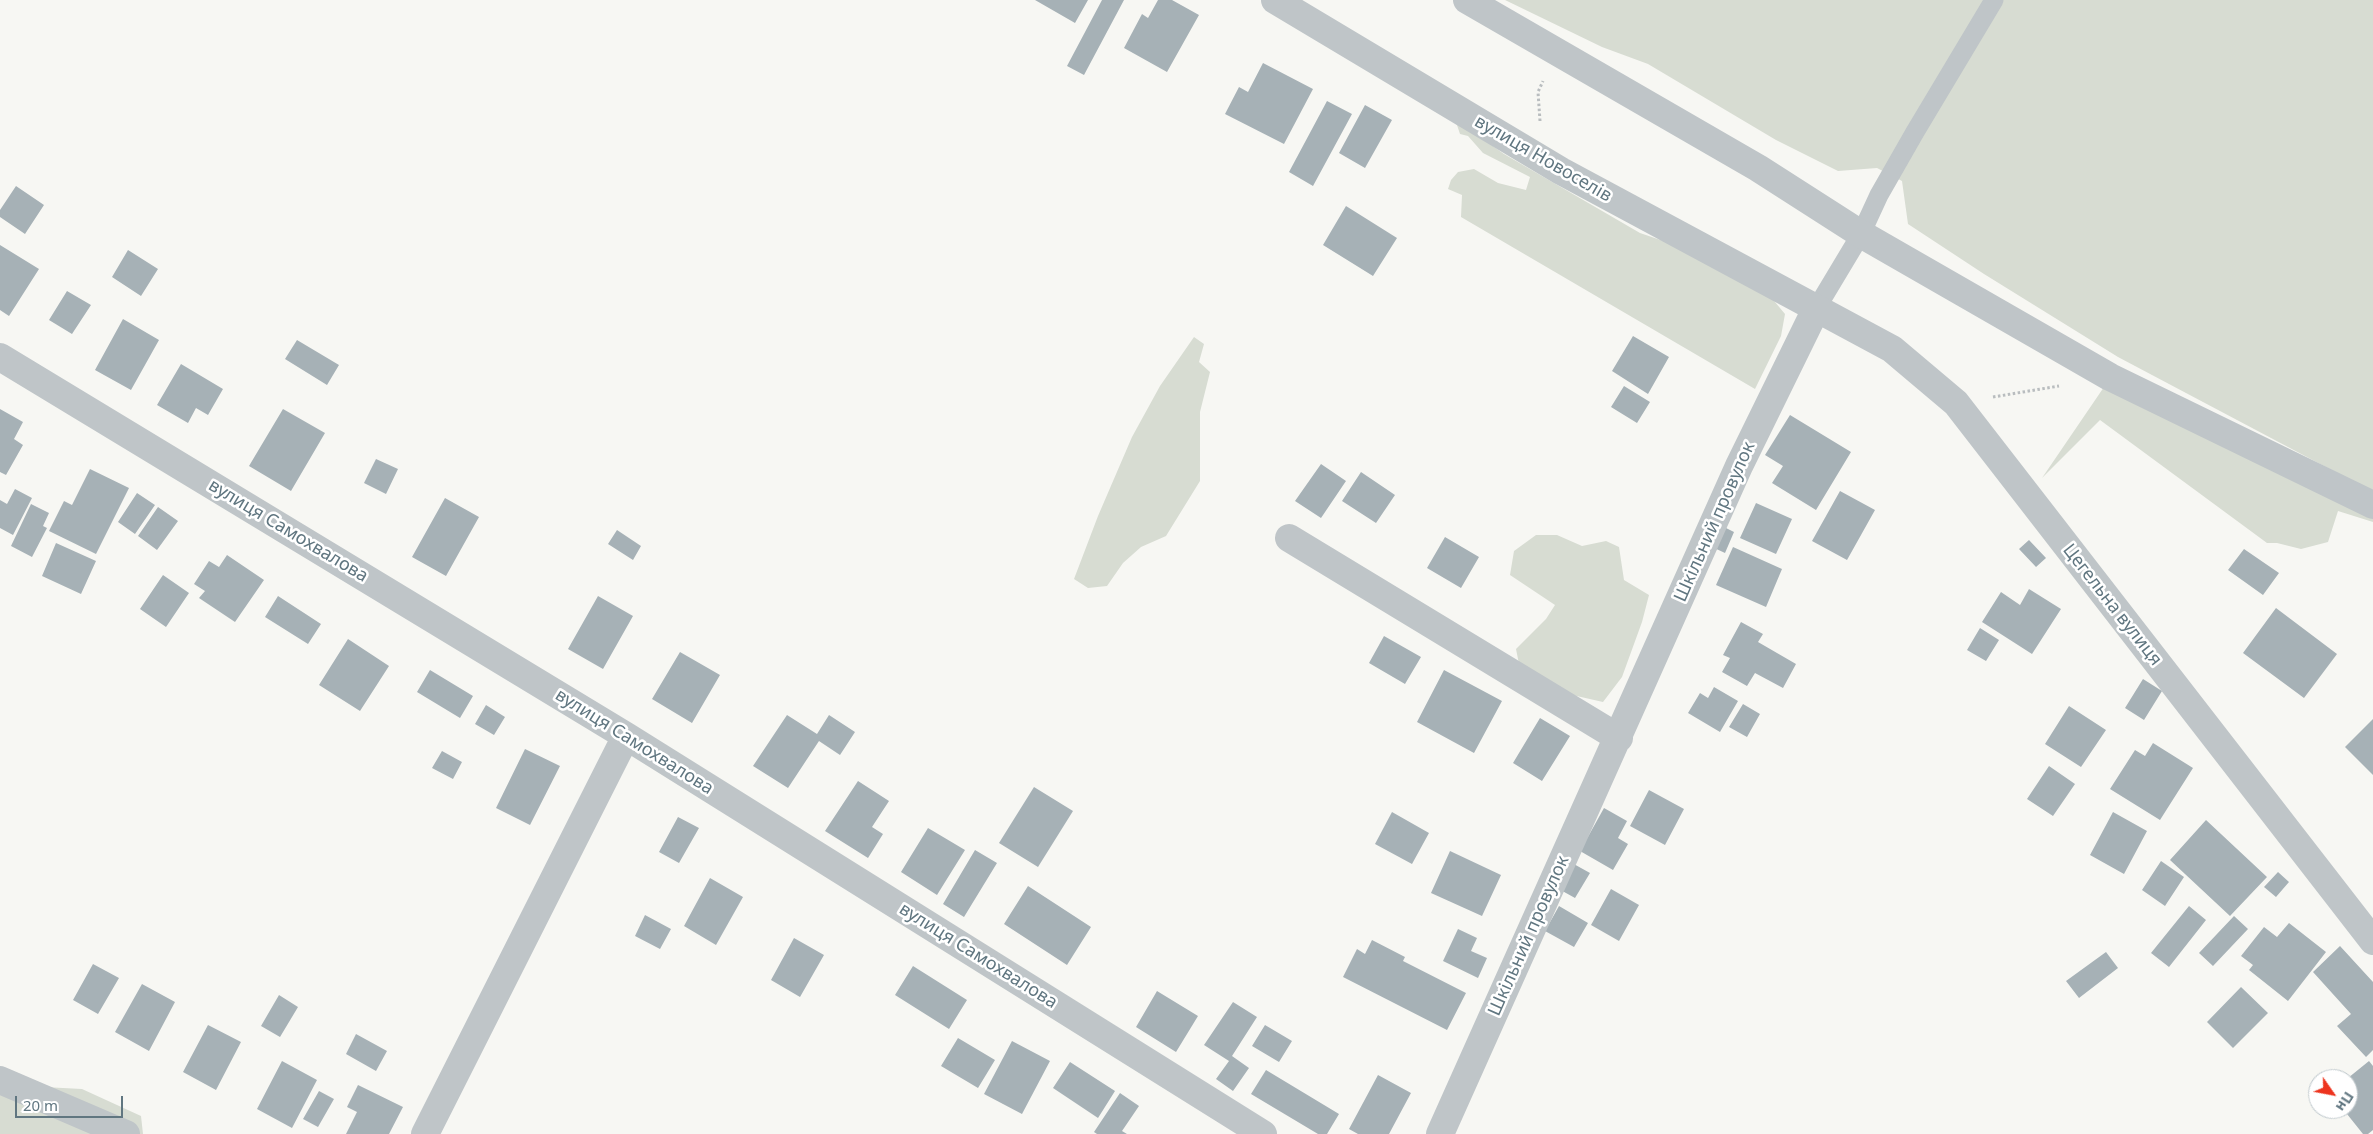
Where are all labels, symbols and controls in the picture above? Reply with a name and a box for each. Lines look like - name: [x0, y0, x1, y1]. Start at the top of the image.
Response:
- street label: вулиця Новоселів: [1471, 111, 1615, 207]
- street label: Шкільний провулок: [1670, 439, 1760, 605]
- street label: вулиця Самохвалова: [204, 475, 372, 587]
- street label: Цегельна вулиця: [2058, 540, 2166, 670]
- street label: вулиця Самохвалова: [551, 684, 717, 800]
- street label: Шкільний провулок: [1484, 853, 1574, 1019]
- street label: вулиця Самохвалова: [895, 898, 1061, 1014]
- north arrow: [2308, 1069, 2358, 1119]
- scale bar: [18, 1086, 125, 1118]
- text: Пн: [2332, 1088, 2359, 1115]
- text: 20 m: [23, 1095, 58, 1115]

